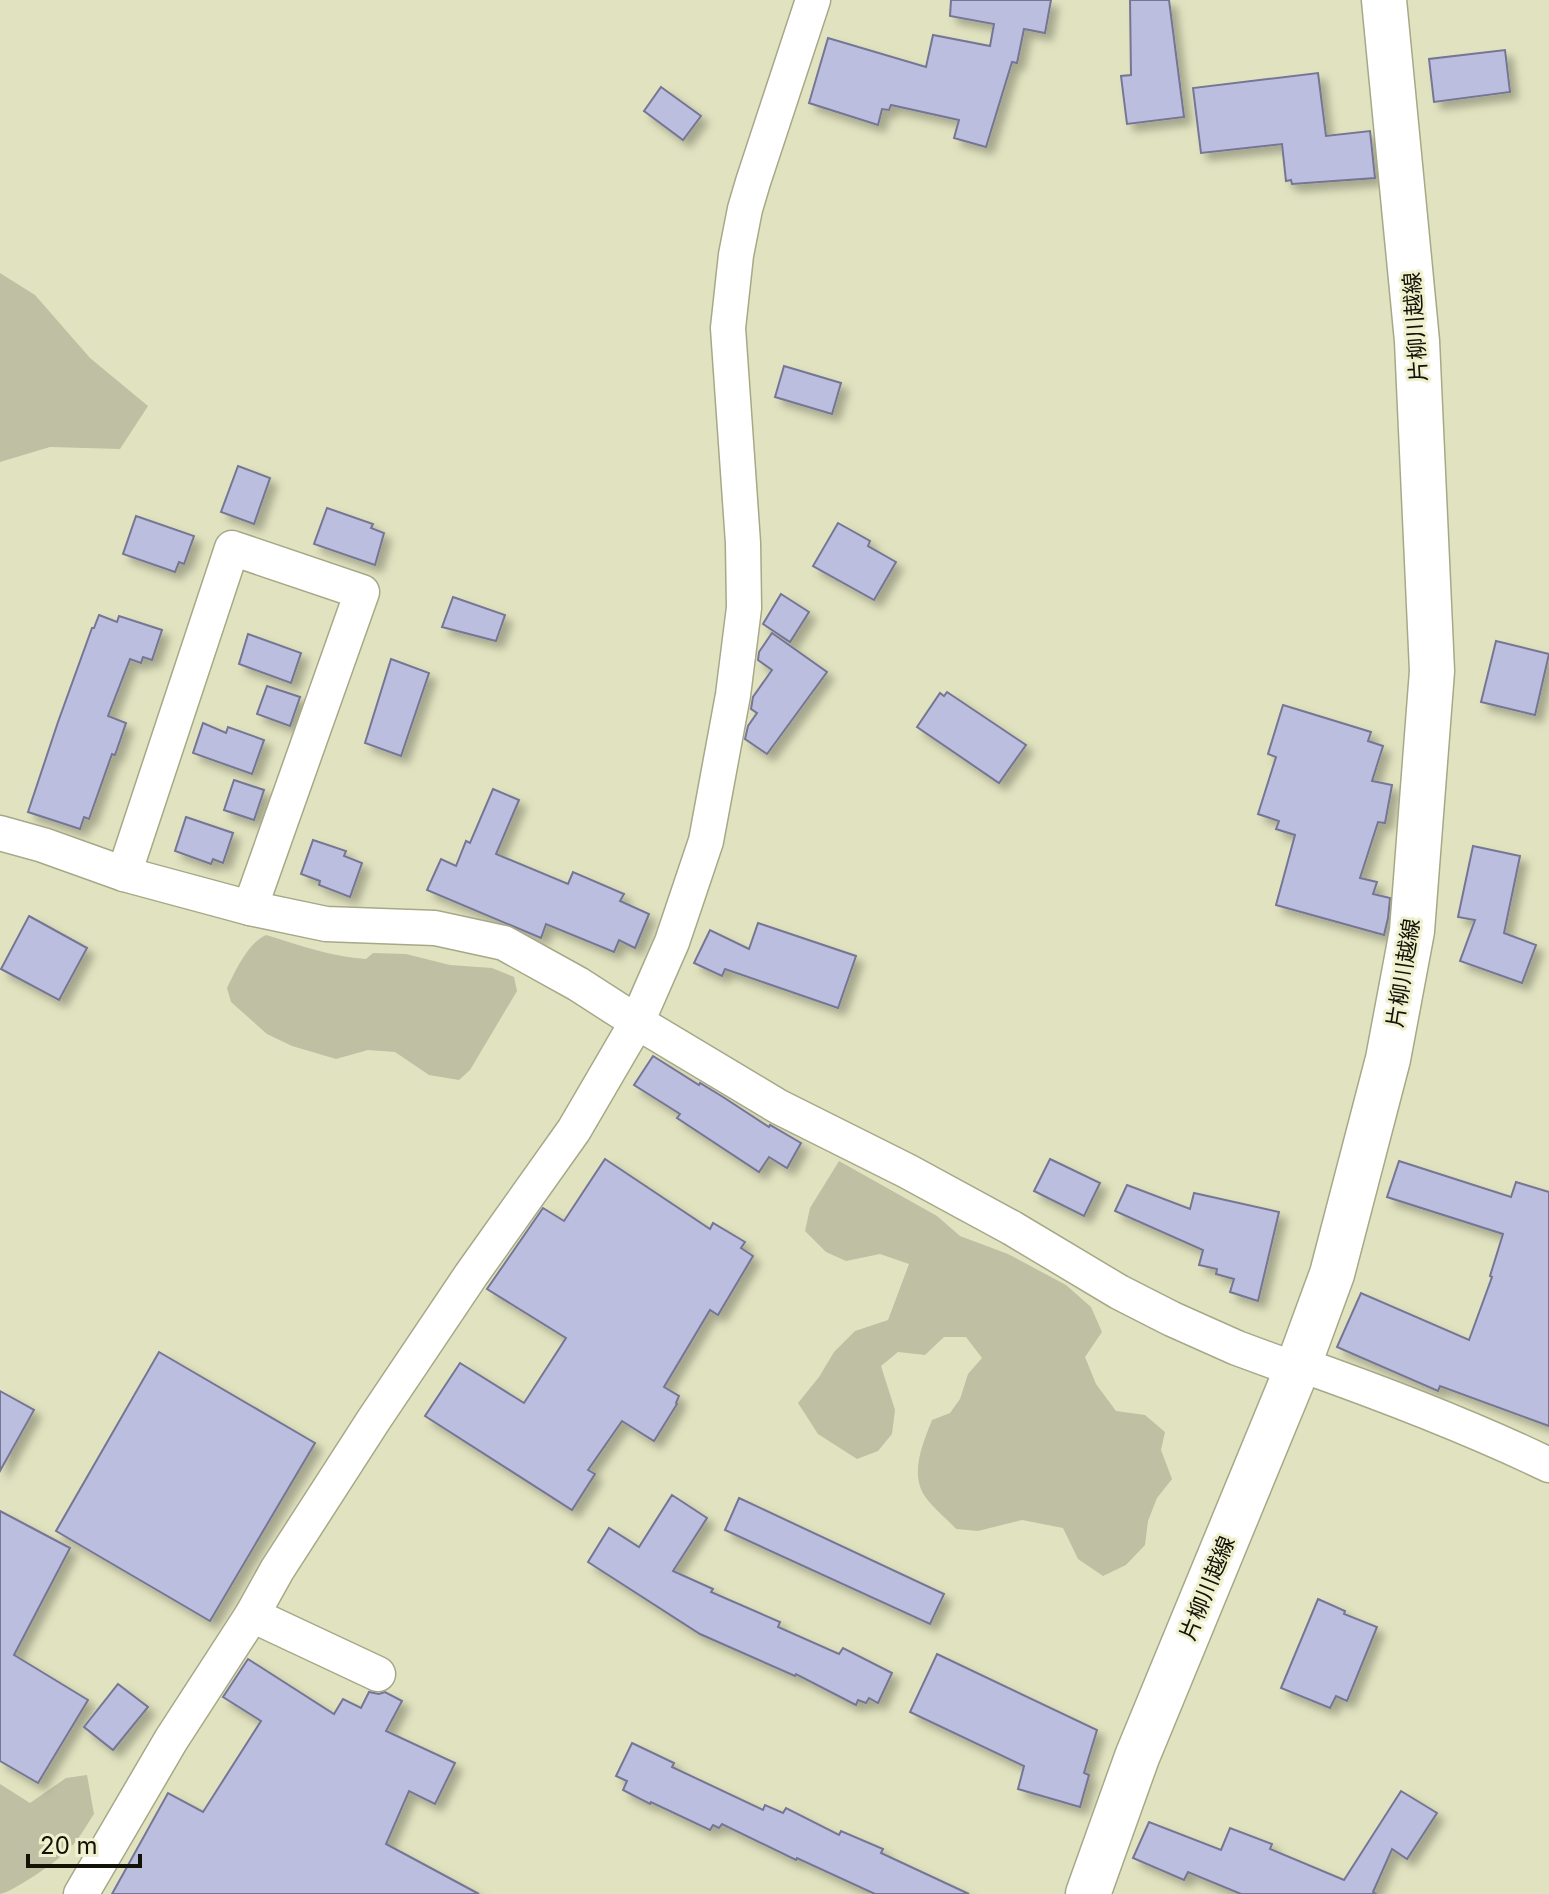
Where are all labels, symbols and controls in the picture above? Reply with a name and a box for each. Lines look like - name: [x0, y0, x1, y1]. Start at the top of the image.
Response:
- street label: 片柳川越線: [1398, 271, 1432, 383]
- street label: 片柳川越線: [1382, 917, 1424, 1029]
- street label: 片柳川越線: [1174, 1532, 1240, 1644]
- scale bar: [28, 1818, 140, 1868]
- text: 20 m: [40, 1831, 98, 1860]

